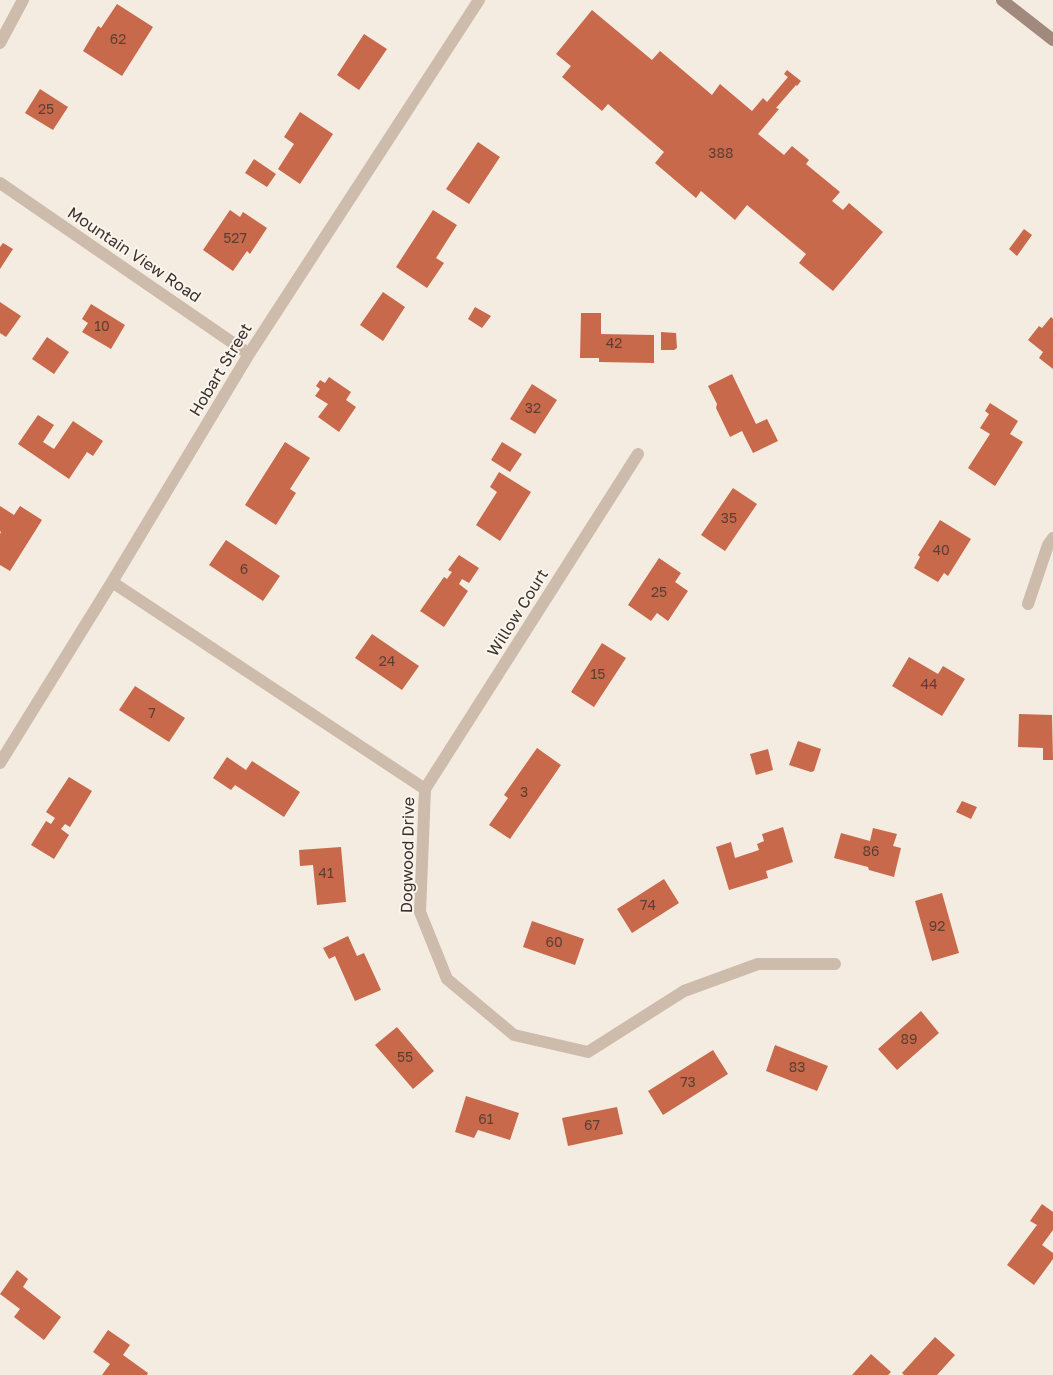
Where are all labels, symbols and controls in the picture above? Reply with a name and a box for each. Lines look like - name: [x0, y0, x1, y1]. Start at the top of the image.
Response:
- house number: 62: [110, 32, 126, 48]
- house number: 25: [38, 102, 54, 118]
- house number: 388: [708, 146, 734, 162]
- street label: Mountain View Road: [64, 203, 204, 307]
- house number: 527: [223, 231, 247, 247]
- house number: 10: [94, 319, 110, 335]
- street label: Hobart Street: [186, 320, 256, 420]
- house number: 42: [606, 336, 622, 352]
- house number: 32: [525, 401, 541, 417]
- house number: 35: [721, 511, 737, 527]
- house number: 40: [932, 543, 950, 559]
- house number: 6: [240, 562, 248, 578]
- street label: Willow Court: [484, 566, 552, 660]
- house number: 25: [651, 585, 667, 601]
- house number: 24: [379, 654, 395, 670]
- house number: 15: [591, 667, 605, 683]
- house number: 44: [920, 677, 938, 693]
- house number: 7: [148, 706, 156, 722]
- house number: 3: [520, 785, 528, 801]
- street label: Dogwood Drive: [397, 797, 419, 913]
- house number: 86: [862, 844, 880, 860]
- house number: 41: [318, 866, 334, 882]
- house number: 74: [640, 898, 656, 914]
- house number: 92: [929, 919, 945, 935]
- house number: 60: [545, 935, 563, 951]
- house number: 89: [900, 1032, 918, 1048]
- house number: 55: [397, 1050, 413, 1066]
- house number: 83: [789, 1060, 805, 1076]
- house number: 73: [680, 1075, 696, 1091]
- house number: 61: [478, 1112, 494, 1128]
- house number: 67: [584, 1118, 600, 1134]

